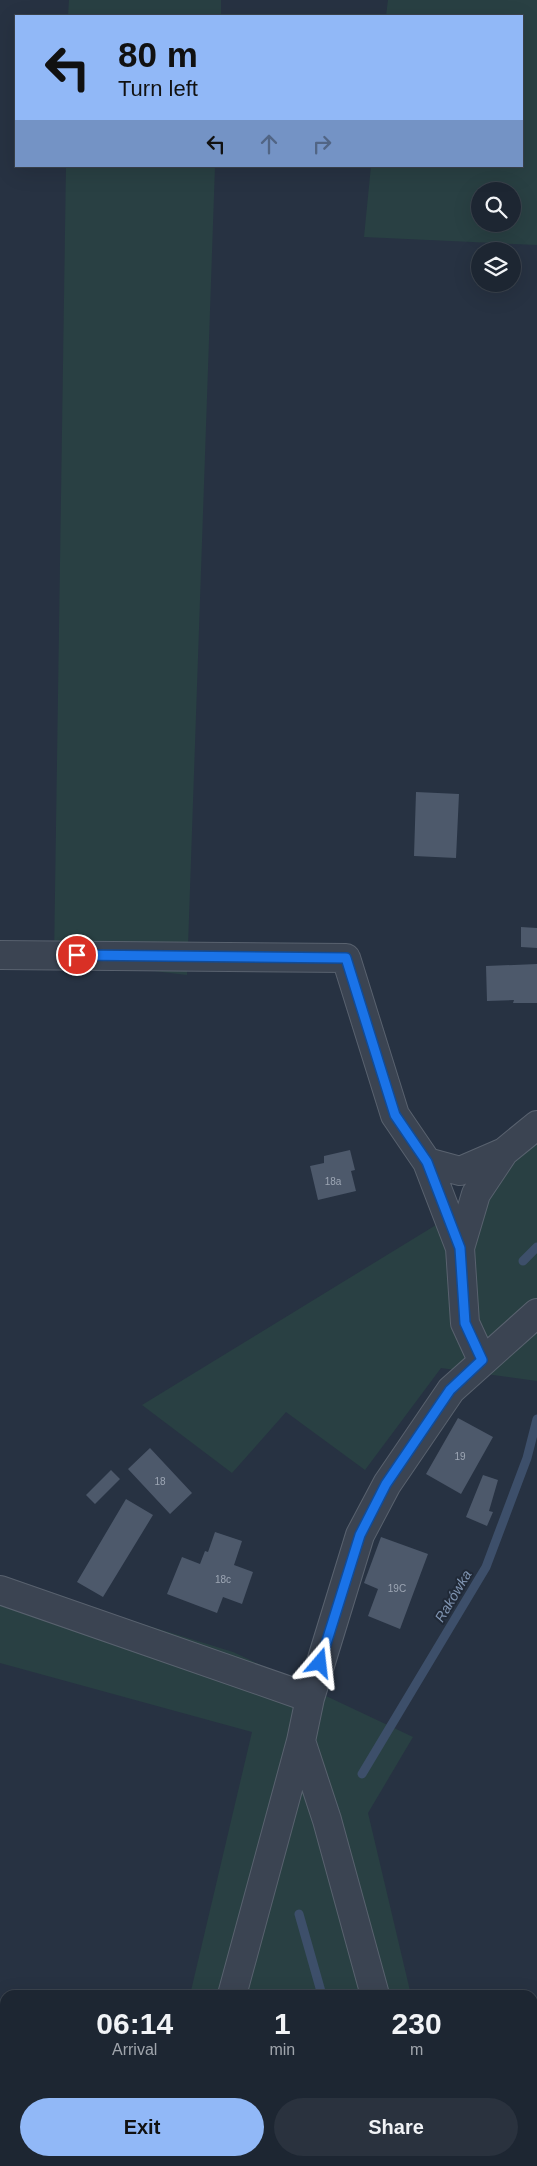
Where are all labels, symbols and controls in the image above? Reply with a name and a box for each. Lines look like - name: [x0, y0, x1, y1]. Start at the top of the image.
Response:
- icon: left: [35, 35, 100, 100]
- text: 80 m: [118, 35, 198, 74]
- text: Turn left: [118, 76, 198, 101]
- icon: left: [202, 130, 230, 158]
- icon: ahead: [255, 130, 283, 158]
- icon: right: [308, 130, 336, 158]
- map controls: [471, 182, 521, 292]
- button: search: [471, 182, 521, 232]
- button: layers: [471, 242, 521, 292]
- pin: [56, 934, 98, 976]
- icon: arrive: [63, 941, 91, 969]
- house number: 18a: [325, 1176, 342, 1187]
- house number: 19: [454, 1451, 466, 1462]
- house number: 18: [154, 1476, 166, 1487]
- water label: Rakówka: [431, 1567, 475, 1625]
- house number: 18c: [215, 1574, 231, 1585]
- house number: 19C: [388, 1583, 406, 1594]
- position arrow: [293, 1636, 345, 1688]
- text: 06:14: [96, 2007, 173, 2040]
- text: 1: [274, 2007, 291, 2040]
- text: 230: [392, 2007, 442, 2040]
- text: Arrival: [112, 2041, 157, 2058]
- text: min: [269, 2041, 295, 2058]
- text: m: [410, 2041, 423, 2058]
- button: Exit: [20, 2098, 264, 2156]
- button: Share: [274, 2098, 518, 2156]

